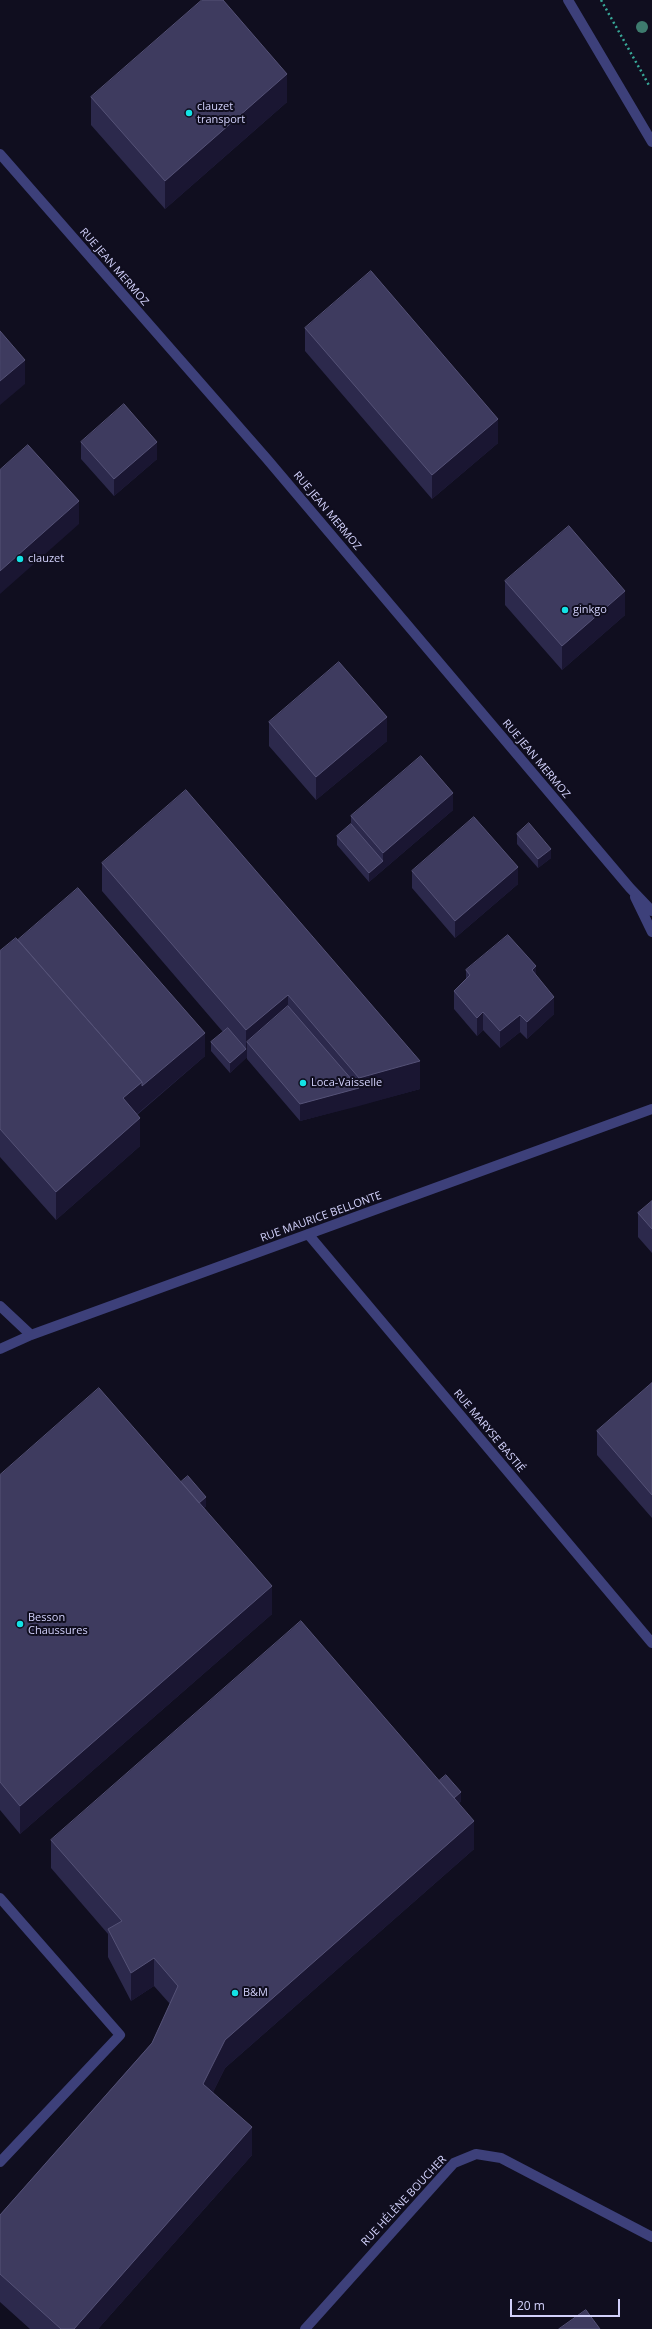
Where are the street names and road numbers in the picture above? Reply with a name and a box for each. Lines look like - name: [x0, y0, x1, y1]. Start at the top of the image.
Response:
- street label: RUE JEAN MERMOZ: [77, 226, 151, 308]
- street label: RUE JEAN MERMOZ: [290, 469, 364, 553]
- street label: RUE JEAN MERMOZ: [499, 717, 573, 801]
- street label: RUE MAURICE BELLONTE: [259, 1189, 383, 1245]
- street label: RUE MARYSE BASTIÉ: [451, 1387, 527, 1475]
- street label: RUE HÉLÈNE BOUCHER: [359, 2153, 449, 2249]

